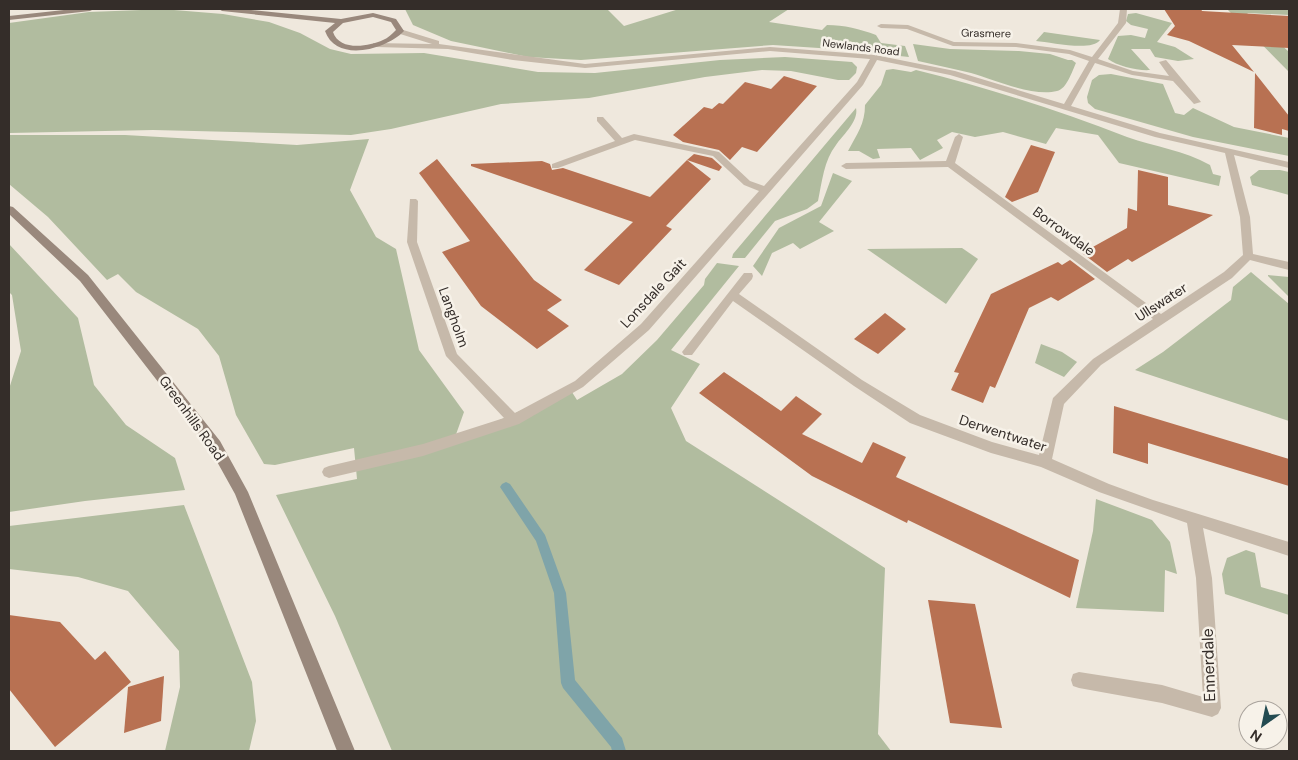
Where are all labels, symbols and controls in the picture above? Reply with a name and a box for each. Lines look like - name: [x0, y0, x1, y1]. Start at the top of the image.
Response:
- street label: Grasmere: [961, 26, 1011, 40]
- street label: Newlands Road: [822, 35, 901, 59]
- street label: Borrowdale: [1029, 202, 1099, 260]
- street label: Lonsdale Gait: [616, 254, 690, 332]
- street label: Ullswater: [1132, 279, 1190, 325]
- street label: Langholm: [435, 284, 473, 350]
- street label: Greenhills Road: [155, 372, 229, 464]
- street label: Derwentwater: [957, 410, 1049, 456]
- street label: Ennerdale: [1197, 628, 1220, 702]
- north arrow: [1238, 700, 1288, 750]
- text: N: [1247, 726, 1265, 746]

